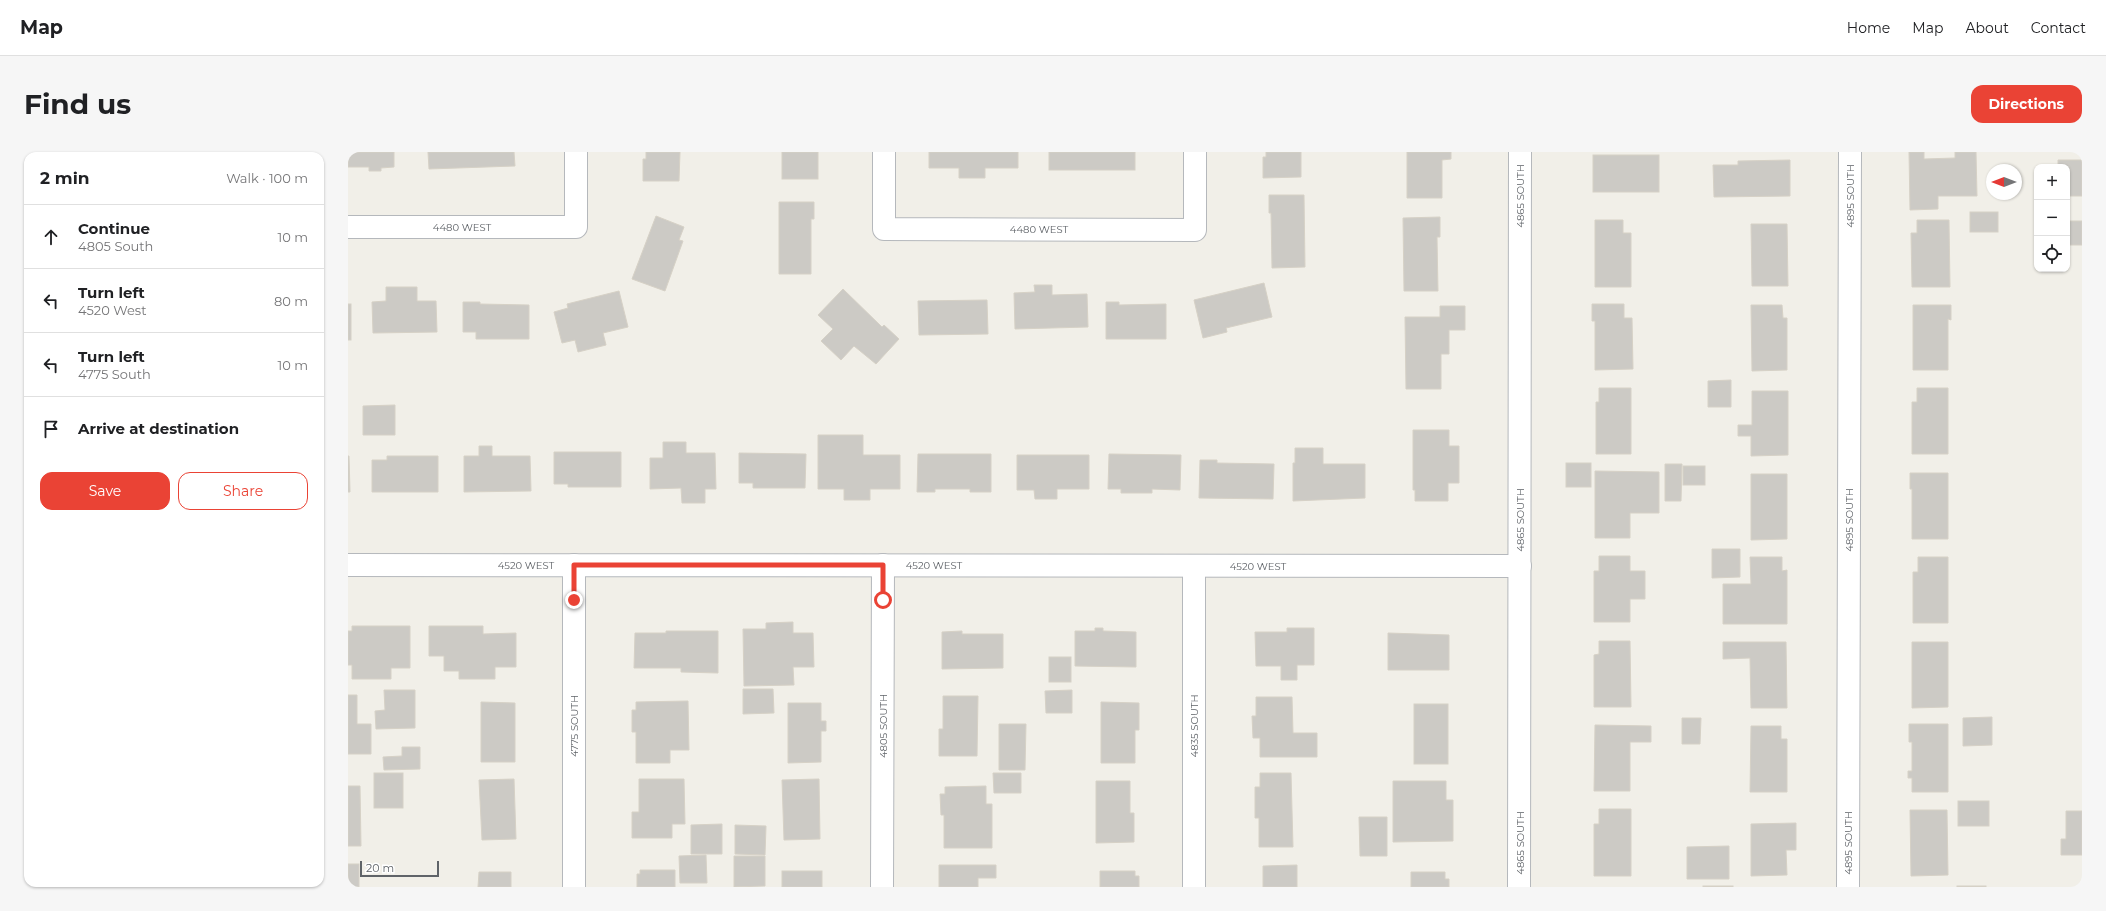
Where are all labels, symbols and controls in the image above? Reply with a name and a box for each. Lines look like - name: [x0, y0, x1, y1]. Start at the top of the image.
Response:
- text: Map: [20, 16, 63, 39]
- text: Home: [1847, 19, 1890, 37]
- text: Map: [1912, 19, 1943, 37]
- text: About: [1965, 19, 2009, 37]
- text: Contact: [2031, 19, 2086, 37]
- button: Directions: [1971, 85, 2082, 123]
- text: Find us: [24, 87, 131, 121]
- street label: 4865 SOUTH: [1514, 164, 1527, 228]
- street label: 4895 SOUTH: [1844, 164, 1857, 228]
- north arrow: [1986, 164, 2022, 200]
- map controls: [2034, 164, 2070, 272]
- button: +: [2034, 164, 2070, 200]
- text: 2 min: [40, 168, 90, 188]
- text: Walk · 100 m: [226, 170, 308, 186]
- button: −: [2034, 200, 2070, 236]
- text: Continue: [78, 219, 150, 238]
- street label: 4480 WEST: [433, 221, 491, 234]
- street label: 4480 WEST: [1010, 223, 1068, 236]
- icon: ahead: [40, 226, 62, 248]
- text: 10 m: [278, 229, 308, 245]
- button: locate: [2034, 236, 2070, 272]
- text: 4805 South: [78, 238, 153, 254]
- text: Turn left: [78, 283, 145, 302]
- icon: left: [40, 290, 62, 312]
- text: 80 m: [274, 293, 308, 309]
- text: 4520 West: [78, 302, 146, 318]
- text: Turn left: [78, 347, 145, 366]
- icon: left: [40, 354, 62, 376]
- text: 10 m: [278, 357, 308, 373]
- text: 4775 South: [78, 366, 151, 382]
- icon: arrive: [40, 418, 62, 440]
- text: Arrive at destination: [78, 419, 239, 438]
- button: Save: [40, 472, 170, 510]
- button: Share: [178, 472, 308, 510]
- street label: 4865 SOUTH: [1514, 488, 1527, 552]
- street label: 4895 SOUTH: [1843, 488, 1856, 552]
- street label: 4520 WEST: [498, 559, 555, 572]
- street label: 4520 WEST: [906, 559, 963, 572]
- street label: 4520 WEST: [1230, 560, 1287, 573]
- route end: [565, 591, 583, 609]
- route start: [874, 591, 892, 609]
- street label: 4805 SOUTH: [877, 694, 890, 758]
- street label: 4835 SOUTH: [1188, 694, 1201, 758]
- street label: 4775 SOUTH: [568, 695, 581, 757]
- street label: 4865 SOUTH: [1514, 811, 1527, 875]
- street label: 4895 SOUTH: [1842, 811, 1855, 875]
- scale bar: [360, 859, 439, 878]
- text: 20 m: [366, 861, 394, 875]

